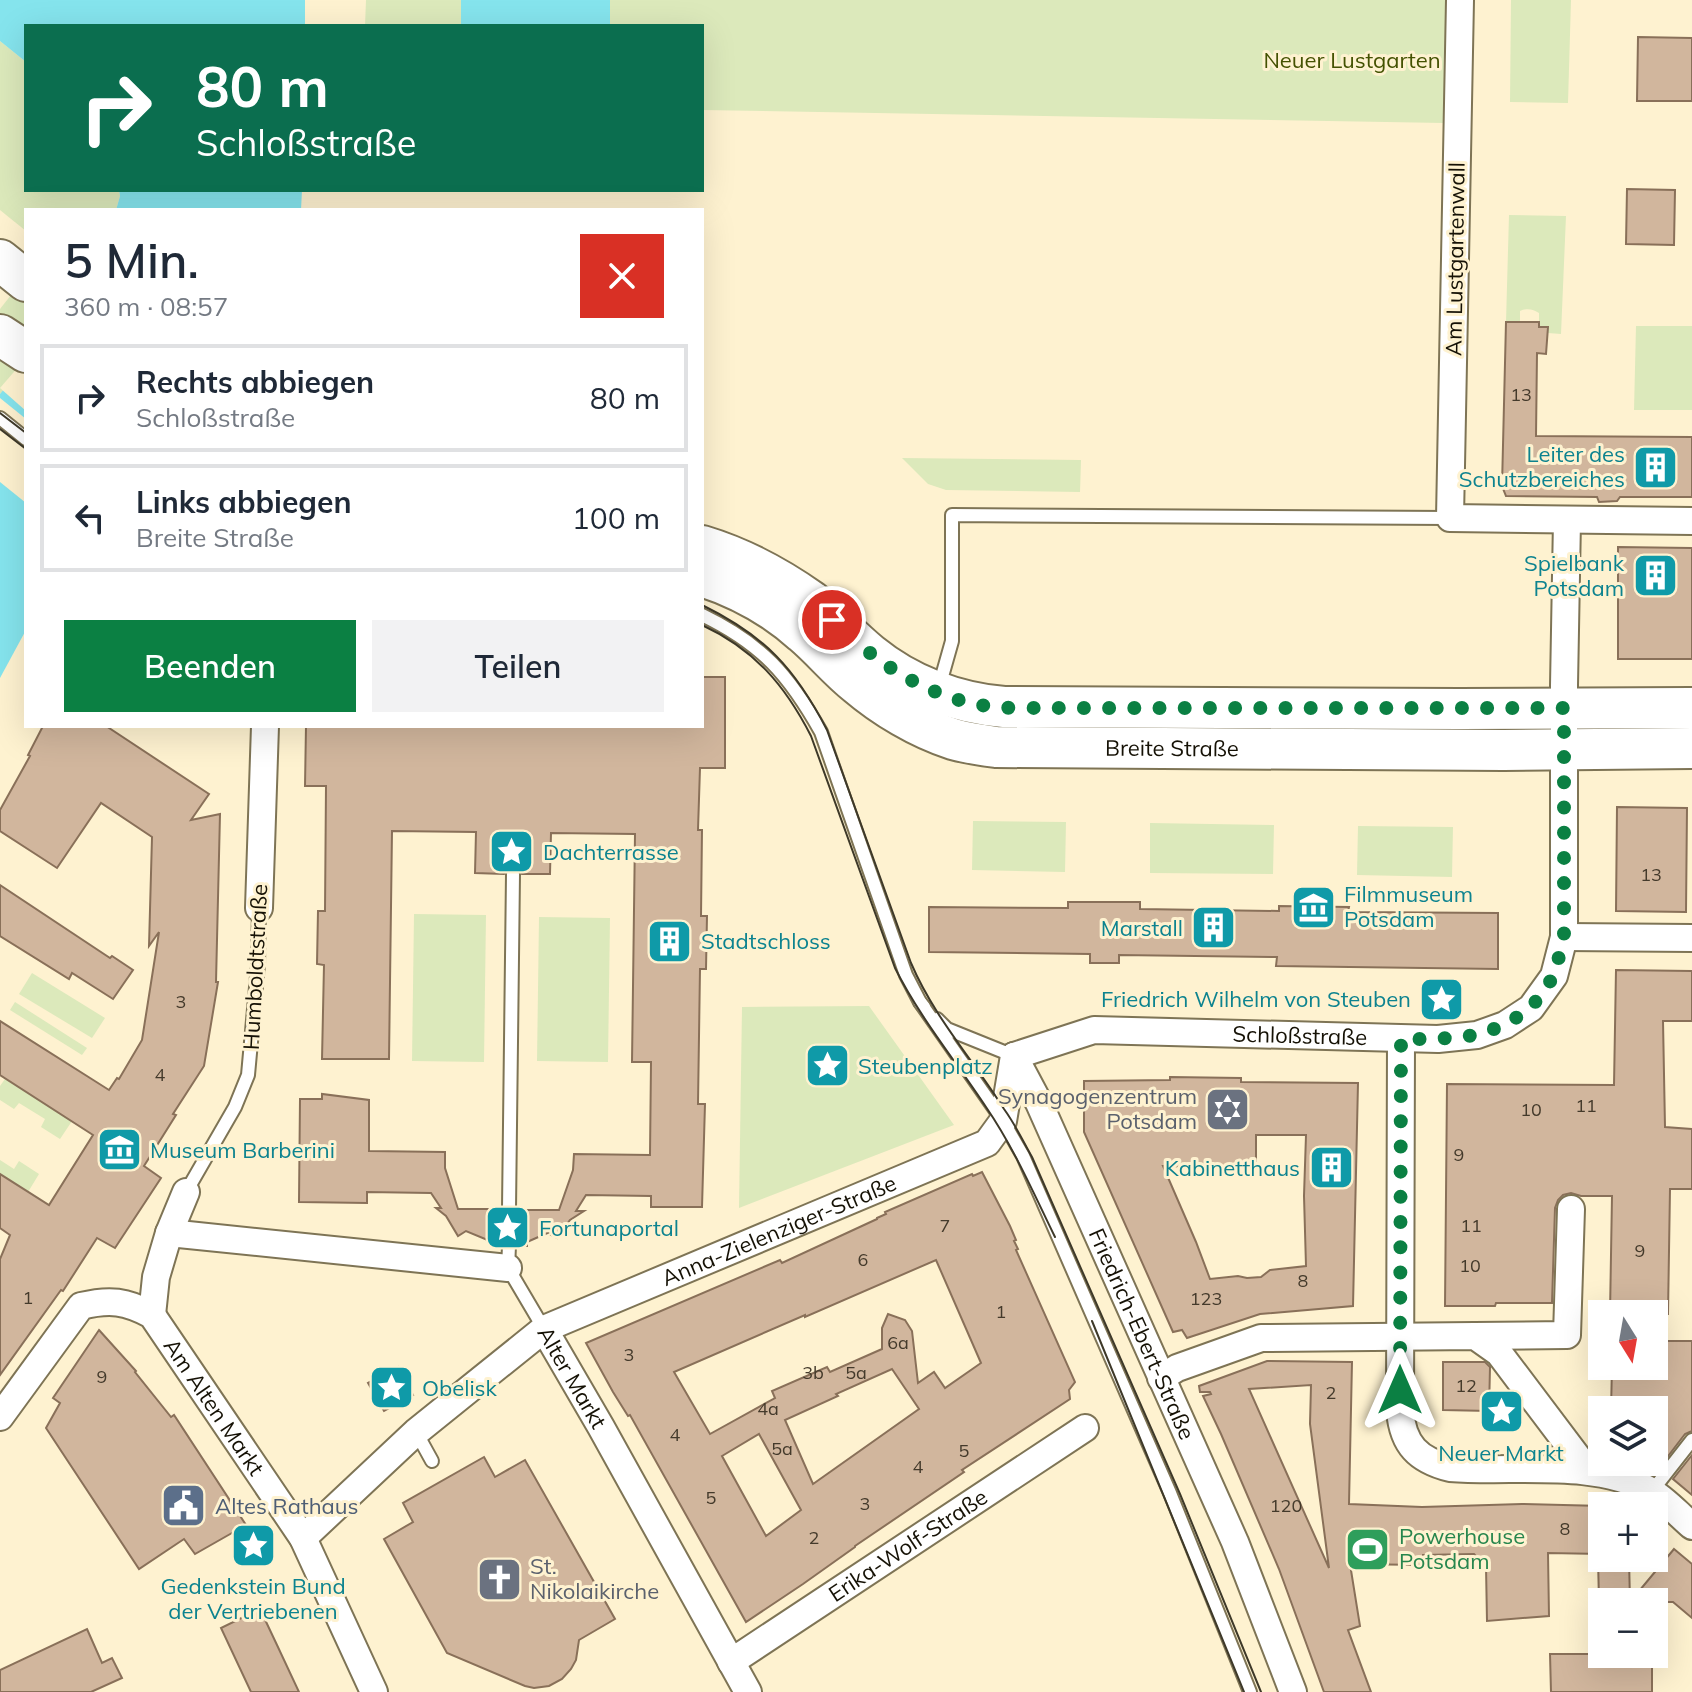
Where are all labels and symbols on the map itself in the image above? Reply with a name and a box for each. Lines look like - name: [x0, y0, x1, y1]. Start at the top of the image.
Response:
- park label: Neuer Lustgarten: [1263, 46, 1441, 74]
- street label: Am Lustgartenwall: [1439, 162, 1471, 356]
- house number: 13: [1510, 383, 1532, 406]
- place label: Leiter des Schutzbereiches: [1459, 440, 1625, 493]
- building icon: Leiter des Schutzbereiches: [1632, 443, 1680, 491]
- place label: Spielbank Potsdam: [1524, 549, 1625, 602]
- building icon: Spielbank Potsdam: [1631, 552, 1679, 600]
- pin: [798, 586, 866, 654]
- street label: Breite Straße: [1105, 734, 1239, 762]
- place icon: Dachterrasse: [488, 828, 536, 876]
- place label: Dachterrasse: [543, 838, 679, 866]
- house number: 13: [1640, 863, 1662, 886]
- place label: Filmmuseum Potsdam: [1344, 880, 1473, 933]
- street label: Humboldtstraße: [237, 883, 273, 1051]
- museum icon: Filmmuseum Potsdam: [1289, 883, 1337, 931]
- building icon: Marstall: [1190, 904, 1238, 952]
- place label: Marstall: [1101, 914, 1183, 942]
- building icon: Stadtschloss: [646, 917, 694, 965]
- place label: Stadtschloss: [701, 927, 831, 955]
- place icon: Friedrich Wilhelm von Steuben: [1418, 975, 1466, 1023]
- place label: Friedrich Wilhelm von Steuben: [1101, 985, 1411, 1013]
- house number: 3: [176, 990, 186, 1013]
- street label: Schloßstraße: [1232, 1020, 1367, 1051]
- place icon: Steubenplatz: [803, 1042, 851, 1090]
- place label: Steubenplatz: [858, 1052, 993, 1080]
- house number: 4: [155, 1063, 166, 1086]
- place label: Synagogenzentrum Potsdam: [998, 1082, 1197, 1135]
- synagogue icon: Synagogenzentrum Potsdam: [1204, 1085, 1252, 1133]
- house number: 11: [1575, 1094, 1597, 1117]
- house number: 10: [1520, 1098, 1542, 1121]
- museum icon: Museum Barberini: [95, 1126, 143, 1174]
- place label: Museum Barberini: [150, 1136, 335, 1164]
- house number: 9: [1454, 1143, 1464, 1166]
- building icon: Kabinetthaus: [1307, 1144, 1355, 1192]
- place label: Kabinetthaus: [1165, 1154, 1300, 1182]
- street label: Anna-Zielenziger-Straße: [657, 1169, 900, 1292]
- place icon: Fortunaportal: [484, 1204, 532, 1252]
- place label: Fortunaportal: [539, 1214, 679, 1242]
- house number: 7: [940, 1214, 950, 1237]
- house number: 11: [1460, 1214, 1482, 1237]
- street label: Friedrich-Ebert-Straße: [1083, 1224, 1201, 1444]
- house number: 9: [1635, 1239, 1645, 1262]
- house number: 6: [858, 1248, 868, 1271]
- house number: 10: [1459, 1254, 1481, 1277]
- house number: 8: [1298, 1269, 1308, 1292]
- house number: 1: [23, 1286, 33, 1309]
- house number: 123: [1190, 1287, 1222, 1310]
- house number: 1: [996, 1300, 1006, 1323]
- north arrow: [1588, 1300, 1668, 1380]
- street label: Alter Markt: [531, 1321, 613, 1434]
- house number: 6a: [887, 1331, 909, 1354]
- street label: Am Alten Markt: [158, 1333, 271, 1481]
- house number: 3: [624, 1343, 634, 1366]
- position arrow: [1358, 1348, 1442, 1432]
- house number: 3b: [802, 1361, 824, 1384]
- house number: 5a: [845, 1361, 867, 1384]
- place icon: Obelisk: [367, 1364, 415, 1412]
- house number: 9: [97, 1365, 107, 1388]
- place label: Obelisk: [422, 1374, 498, 1402]
- house number: 12: [1455, 1374, 1477, 1397]
- house number: 2: [1326, 1381, 1336, 1404]
- place icon: Neuer Markt: [1477, 1388, 1525, 1436]
- house number: 4a: [757, 1397, 779, 1420]
- house number: 4: [670, 1423, 681, 1446]
- house number: 5a: [771, 1437, 793, 1460]
- house number: 5: [959, 1439, 970, 1462]
- place label: Neuer Markt: [1438, 1439, 1564, 1467]
- house number: 4: [913, 1455, 924, 1478]
- public building icon: Altes Rathaus: [160, 1482, 208, 1530]
- street label: Erika-Wolf-Straße: [823, 1483, 993, 1608]
- house number: 5: [706, 1486, 717, 1509]
- place label: Altes Rathaus: [215, 1492, 358, 1520]
- house number: 3: [860, 1492, 870, 1515]
- house number: 120: [1270, 1494, 1302, 1517]
- house number: 8: [1560, 1517, 1570, 1540]
- place icon: Gedenkstein Bund der Vertriebenen: [229, 1521, 277, 1569]
- place label: Powerhouse Potsdam: [1399, 1522, 1525, 1575]
- sports icon: Powerhouse Potsdam: [1344, 1525, 1392, 1573]
- house number: 2: [809, 1526, 819, 1549]
- place label: St. Nikolaikirche: [530, 1552, 659, 1605]
- church icon: St. Nikolaikirche: [475, 1555, 523, 1603]
- place label: Gedenkstein Bund der Vertriebenen: [160, 1572, 346, 1625]

